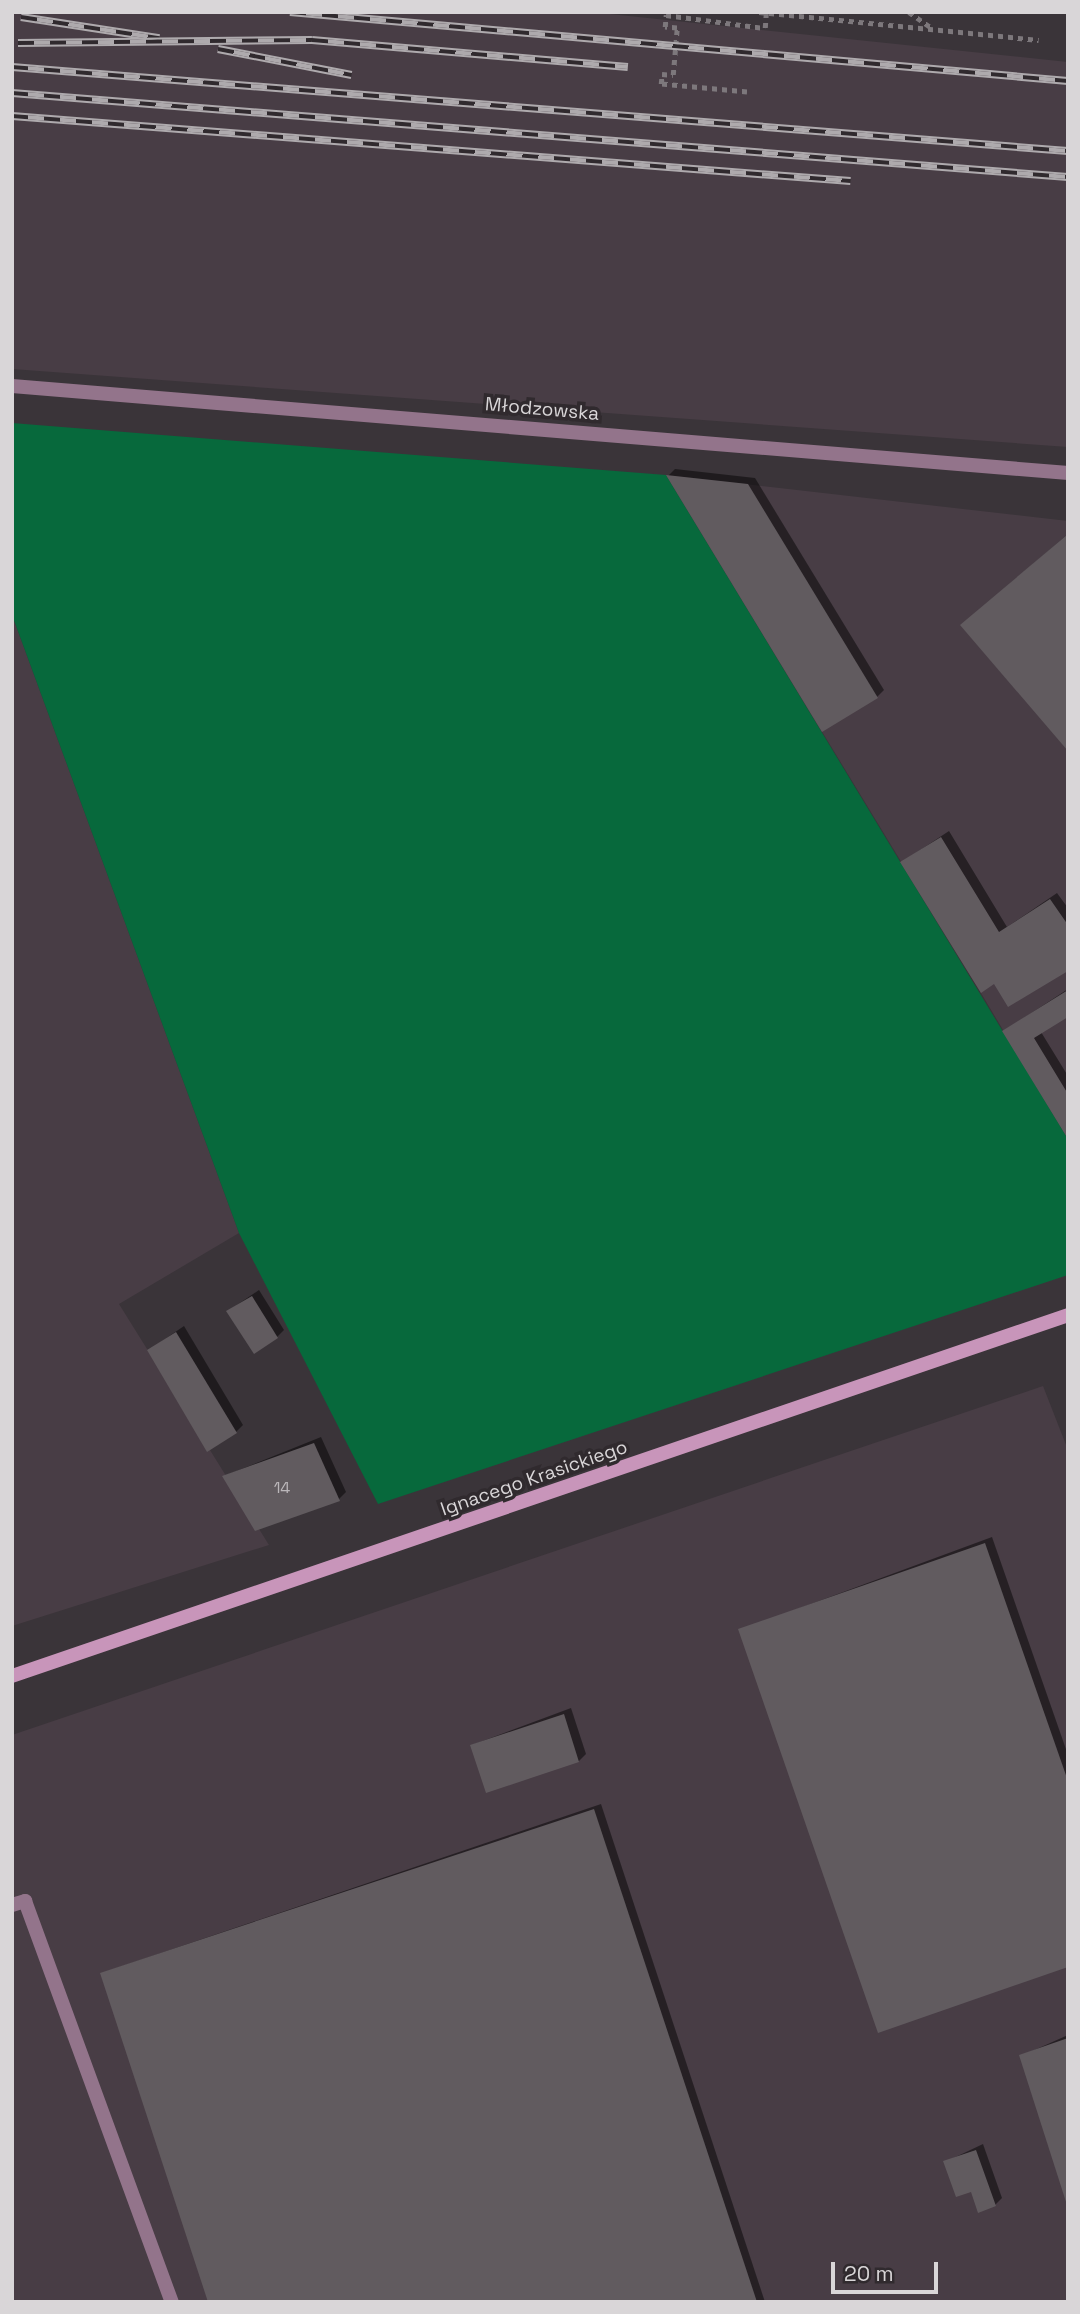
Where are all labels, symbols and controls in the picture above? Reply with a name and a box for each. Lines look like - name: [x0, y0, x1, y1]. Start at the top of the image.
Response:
- street label: Młodzowska: [484, 393, 600, 425]
- street label: Ignacego Krasickiego: [438, 1435, 630, 1521]
- house number: 14: [274, 1478, 290, 1498]
- scale bar: [835, 2248, 942, 2292]
- text: 20 m: [844, 2260, 894, 2287]

